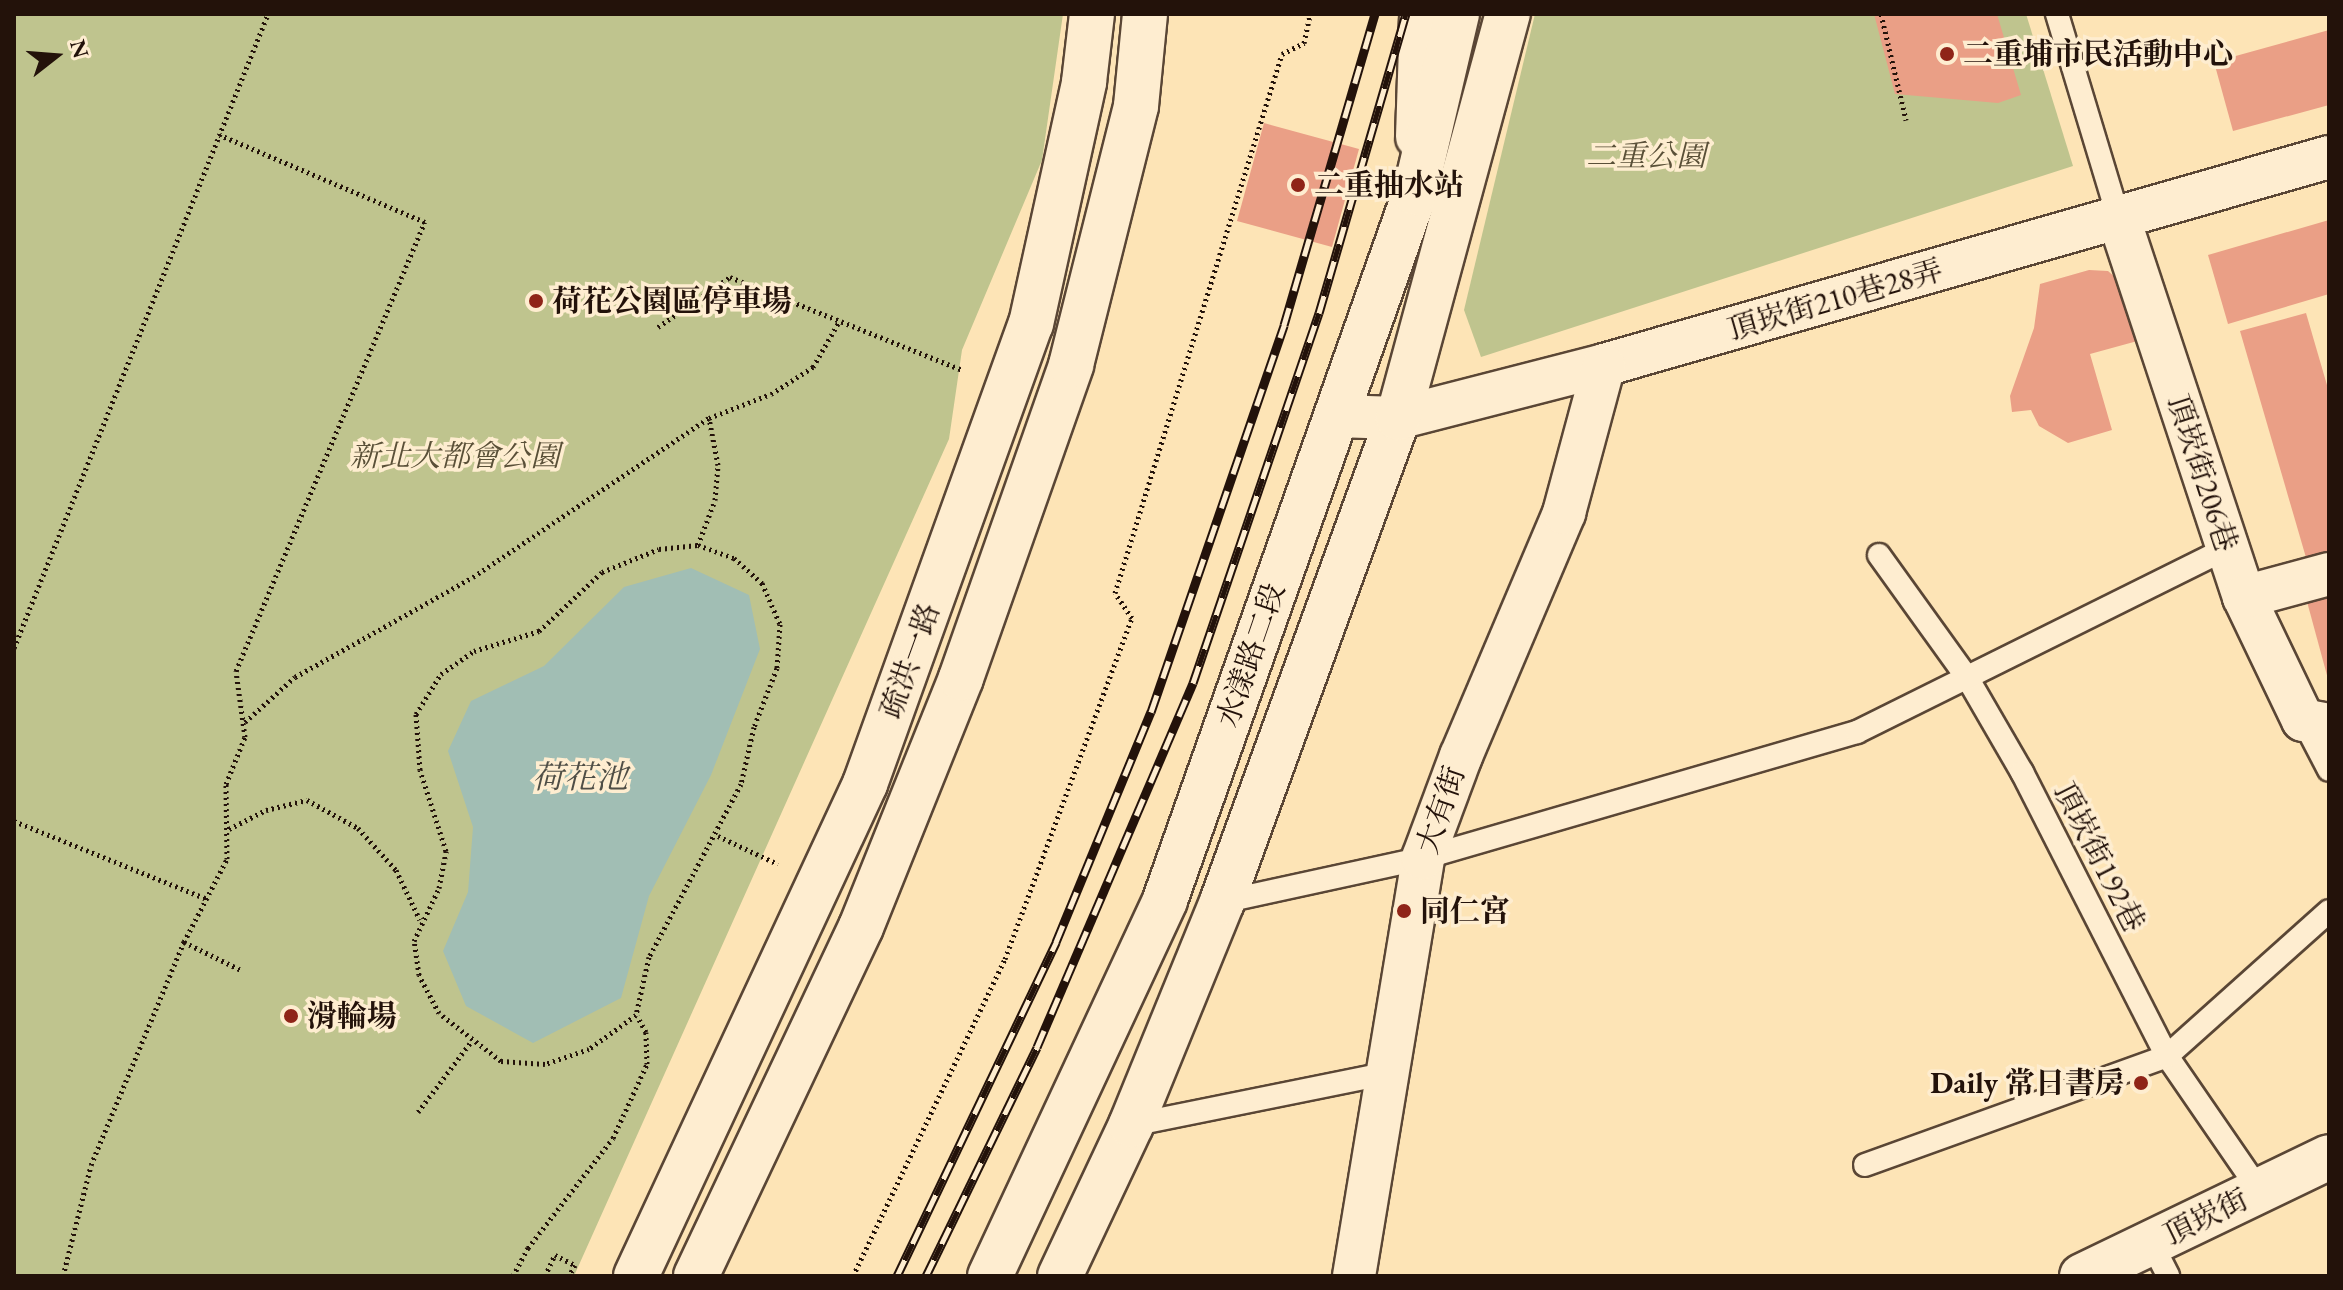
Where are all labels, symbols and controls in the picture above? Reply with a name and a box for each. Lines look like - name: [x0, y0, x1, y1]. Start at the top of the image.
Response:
- north arrow: [16, 16, 96, 96]
- text: N: [63, 36, 96, 62]
- place label: 二重埔市民活動中心: [1963, 36, 2233, 72]
- marker: 二重埔市民活動中心: [1938, 45, 1956, 63]
- park label: 二重公園: [1586, 138, 1706, 174]
- place label: 二重抽水站: [1314, 167, 1464, 203]
- marker: 二重抽水站: [1289, 176, 1307, 194]
- street label: 頂崁街210巷28弄: [1723, 252, 1947, 348]
- place label: 荷花公園區停車場: [552, 283, 792, 319]
- marker: 荷花公園區停車場: [527, 292, 545, 310]
- street label: 頂崁街206巷: [2160, 390, 2244, 556]
- park label: 新北大都會公園: [350, 438, 560, 474]
- street label: 水漾路二段: [1210, 578, 1292, 732]
- street label: 疏洪一路: [873, 598, 947, 724]
- water label: 荷花池: [532, 758, 628, 796]
- street label: 大有街: [1409, 762, 1473, 858]
- street label: 頂崁街192巷: [2046, 776, 2152, 938]
- place label: 同仁宮: [1420, 893, 1510, 929]
- marker: 同仁宮: [1395, 902, 1413, 920]
- place label: 滑輪場: [307, 998, 397, 1034]
- marker: 滑輪場: [282, 1007, 300, 1025]
- place label: Daily 常日書房: [1930, 1065, 2125, 1101]
- marker: Daily 常日書房: [2132, 1074, 2150, 1092]
- street label: 頂崁街: [2158, 1181, 2254, 1253]

